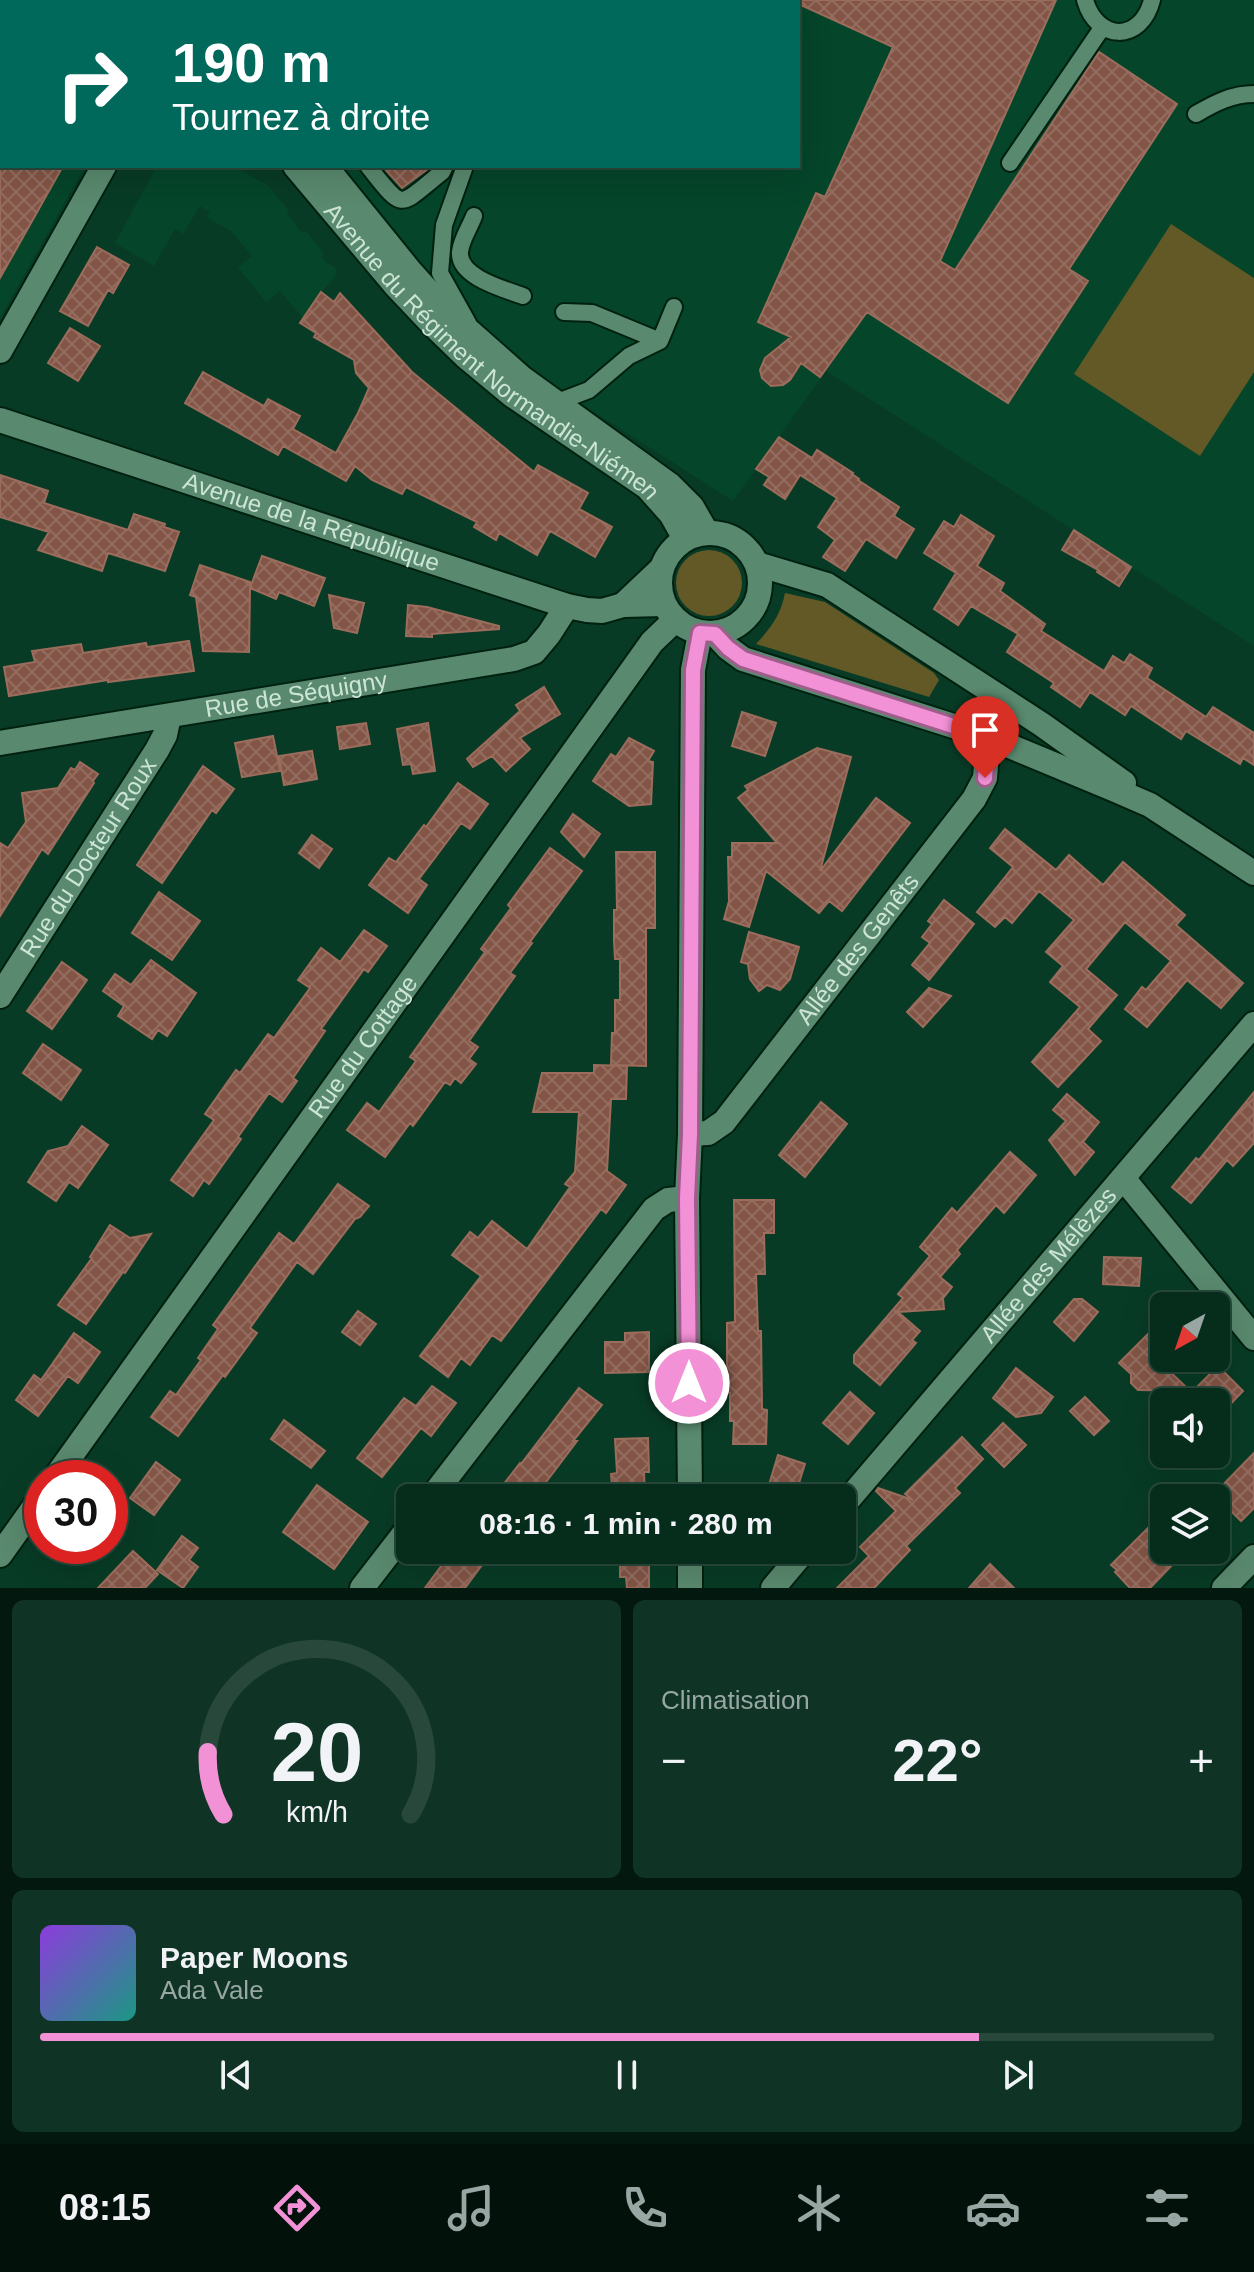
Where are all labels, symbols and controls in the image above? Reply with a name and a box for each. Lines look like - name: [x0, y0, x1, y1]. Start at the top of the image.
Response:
- text: 190 m: [172, 31, 331, 94]
- icon: right: [40, 32, 144, 136]
- text: Tournez à droite: [172, 97, 430, 138]
- street label: Avenue du Régiment Normandie-Niémen: [319, 197, 665, 504]
- street label: Avenue de la République: [180, 467, 443, 576]
- street label: Rue de Séquigny: [203, 666, 389, 722]
- pin: [951, 696, 1019, 778]
- icon: arrive: [963, 708, 1007, 752]
- street label: Rue du Docteur Roux: [14, 753, 161, 962]
- street label: Allée des Genêts: [791, 868, 924, 1029]
- street label: Rue du Cottage: [303, 970, 422, 1123]
- street label: Allée des Mélèzes: [974, 1182, 1122, 1348]
- north arrow: [1150, 1292, 1230, 1372]
- map controls: [1150, 1292, 1230, 1564]
- position arrow: [647, 1341, 731, 1425]
- button: sound: [1150, 1388, 1230, 1468]
- speed limit sign: 30: [24, 1460, 128, 1564]
- button: layers: [1150, 1484, 1230, 1564]
- text: 08:16 · 1 min · 280 m: [479, 1507, 773, 1540]
- text: Climatisation: [661, 1685, 810, 1715]
- text: 20: [270, 1706, 363, 1799]
- text: 22°: [892, 1727, 983, 1794]
- text: −: [661, 1736, 687, 1785]
- text: +: [1188, 1736, 1214, 1785]
- text: km/h: [286, 1796, 347, 1828]
- text: Paper Moons: [160, 1941, 348, 1974]
- text: Ada Vale: [160, 1975, 264, 2005]
- icon: previous: [214, 2053, 258, 2097]
- icon: pause: [605, 2053, 649, 2097]
- icon: next: [996, 2053, 1040, 2097]
- icon: directions: [269, 2180, 325, 2236]
- icon: music: [443, 2180, 499, 2236]
- icon: phone: [617, 2180, 673, 2236]
- icon: climate: [791, 2180, 847, 2236]
- icon: car: [965, 2180, 1021, 2236]
- icon: filters: [1139, 2180, 1195, 2236]
- text: 08:15: [59, 2187, 151, 2228]

